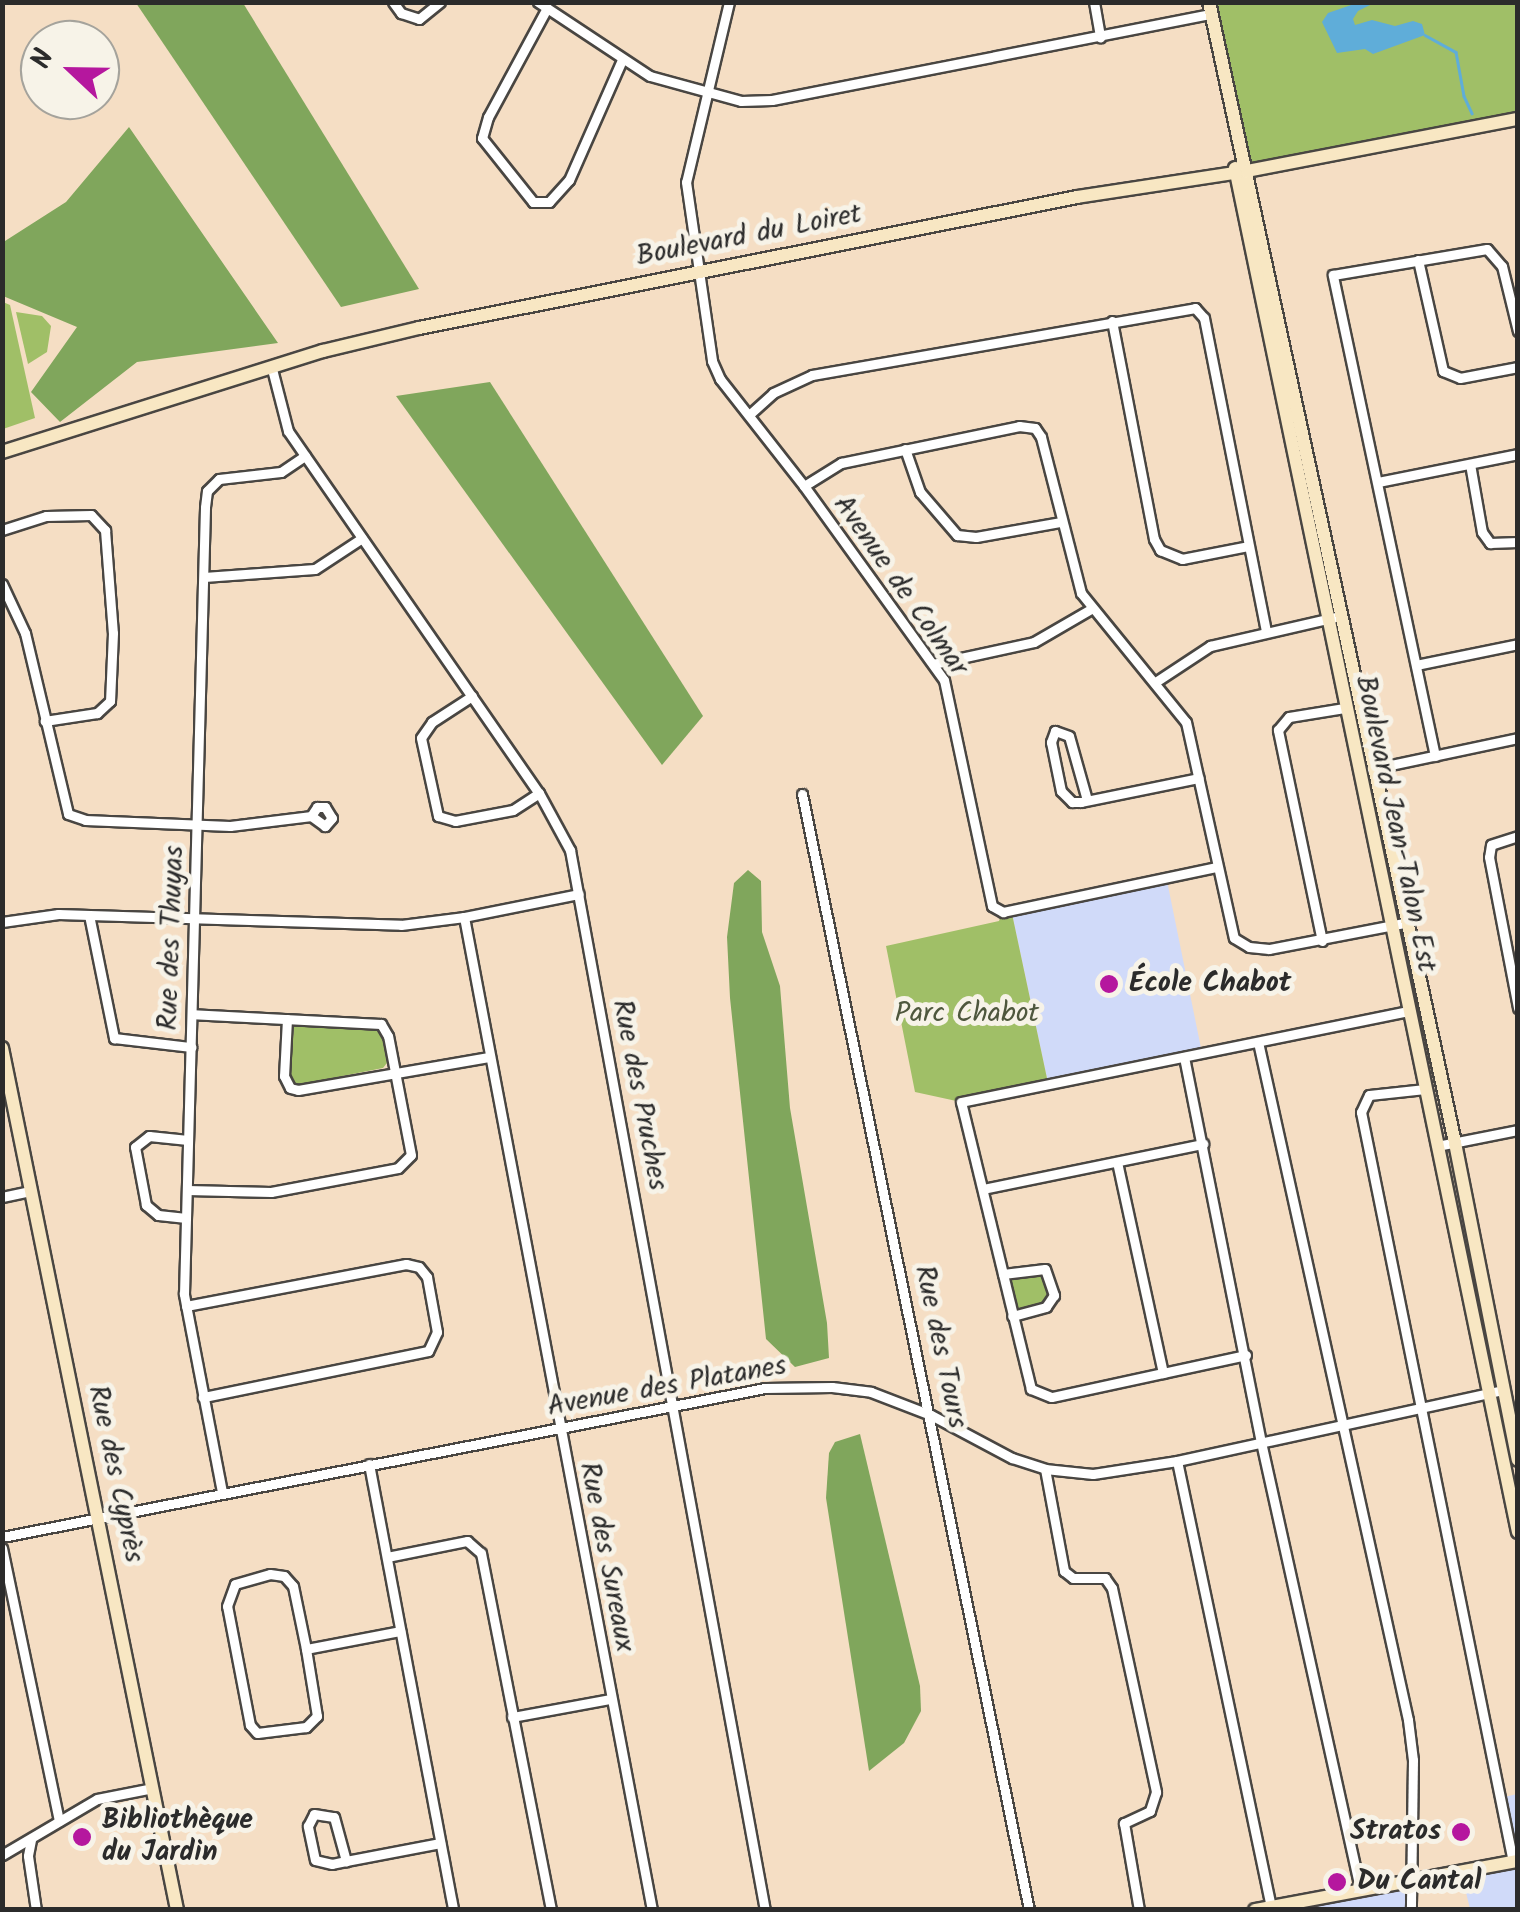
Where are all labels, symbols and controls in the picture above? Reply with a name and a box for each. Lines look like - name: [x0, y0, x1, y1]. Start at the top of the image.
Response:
- north arrow: [20, 20, 120, 120]
- text: N: [19, 43, 68, 76]
- street label: Boulevard du Loiret: [633, 198, 865, 274]
- street label: Avenue de Colmar: [825, 489, 975, 683]
- street label: Boulevard Jean-Talon Est: [1347, 673, 1443, 975]
- street label: Rue des Thuyas: [152, 845, 192, 1031]
- place label: École Chabot: [1129, 967, 1291, 1001]
- marker: École Chabot: [1098, 973, 1120, 995]
- street label: Rue des Pruches: [604, 997, 674, 1193]
- park label: Parc Chabot: [895, 997, 1039, 1031]
- street label: Rue des Tours: [906, 1262, 974, 1432]
- street label: Avenue des Platanes: [545, 1349, 789, 1425]
- street label: Rue des Cyprès: [80, 1382, 150, 1566]
- street label: Rue des Sureaux: [571, 1459, 641, 1655]
- place label: Bibliothèque du Jardin: [102, 1804, 253, 1870]
- place label: Stratos: [1350, 1815, 1441, 1849]
- marker: Stratos: [1450, 1821, 1472, 1843]
- marker: Bibliothèque du Jardin: [71, 1826, 93, 1848]
- place label: Du Cantal: [1357, 1865, 1481, 1899]
- marker: Du Cantal: [1326, 1871, 1348, 1893]

